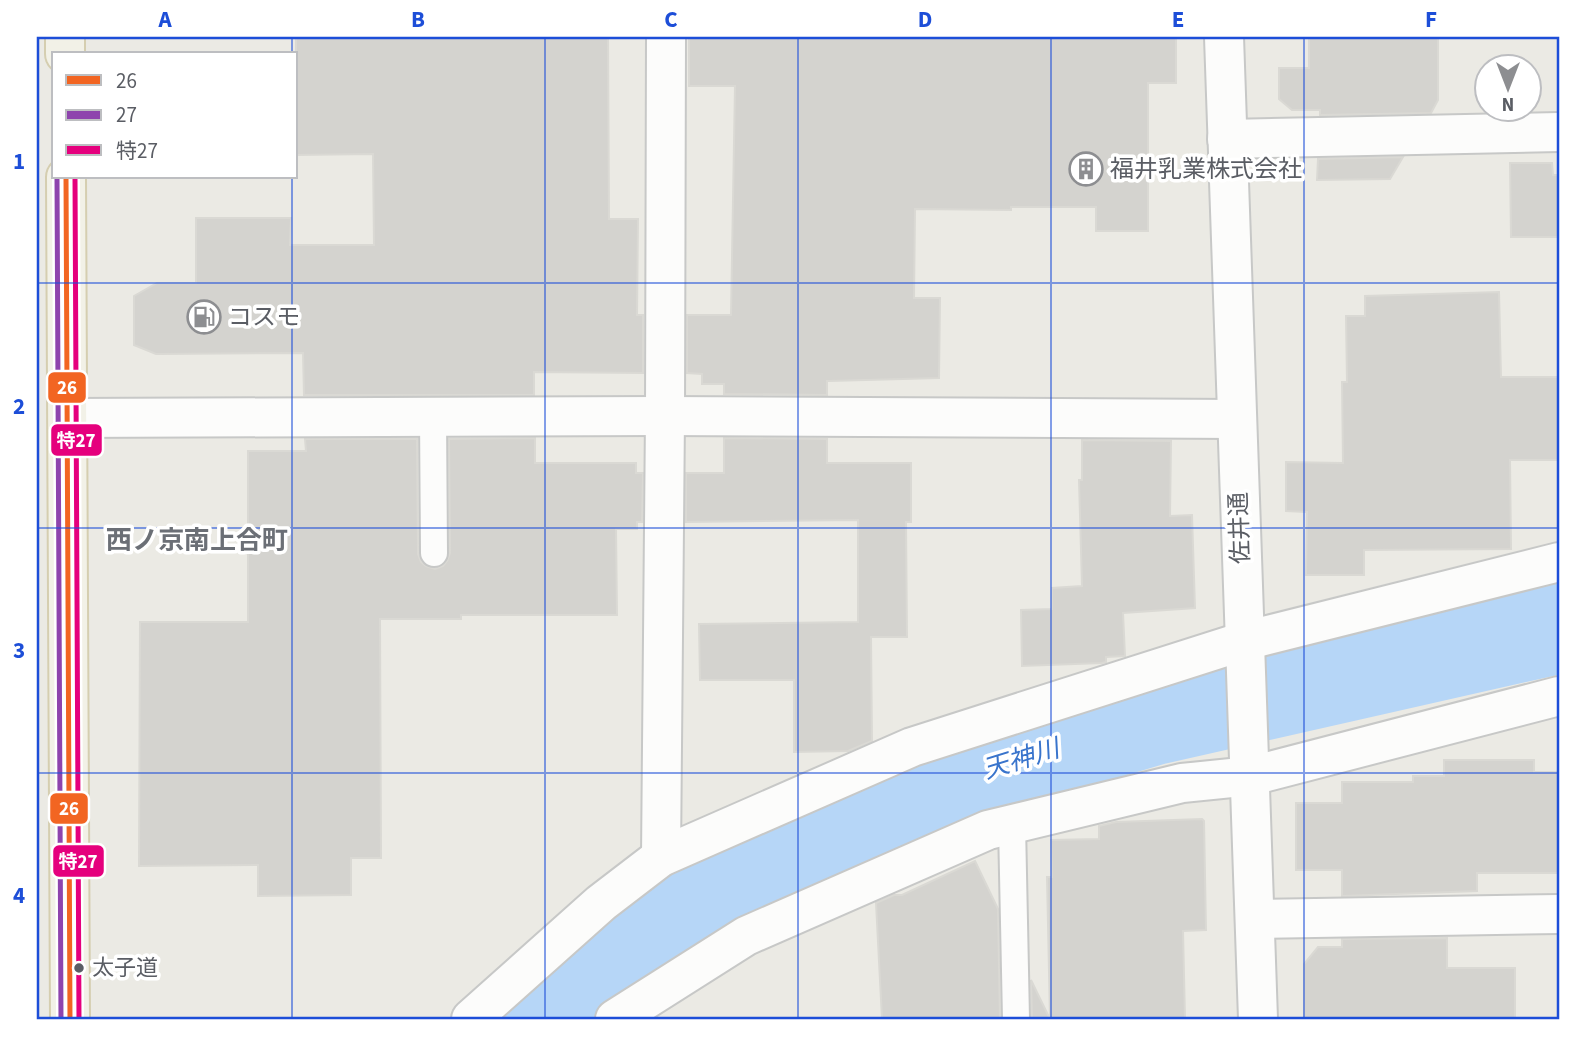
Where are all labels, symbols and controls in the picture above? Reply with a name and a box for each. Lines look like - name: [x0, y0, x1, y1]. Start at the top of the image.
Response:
- text: A: [157, 3, 172, 36]
- text: B: [411, 3, 425, 36]
- text: C: [664, 3, 678, 36]
- text: D: [918, 3, 932, 36]
- text: E: [1172, 3, 1184, 36]
- text: F: [1425, 3, 1437, 36]
- legend: [52, 52, 298, 178]
- north arrow: [1474, 52, 1544, 122]
- text: 26: [116, 66, 137, 96]
- text: N: [1502, 90, 1514, 117]
- text: 27: [116, 100, 137, 130]
- text: 特27: [116, 136, 158, 166]
- text: 1: [13, 145, 25, 178]
- building icon: 福井乳業株式会社: [1067, 150, 1105, 188]
- place label: 福井乳業株式会社: [1110, 152, 1302, 187]
- fuel station icon: コスモ: [185, 298, 223, 336]
- place label: コスモ: [228, 300, 300, 335]
- line badge: 26: [47, 371, 87, 404]
- text: 26: [57, 375, 77, 402]
- text: 2: [13, 390, 25, 423]
- line badge: 特27: [50, 423, 103, 457]
- text: 特27: [56, 428, 96, 455]
- street label: 佐井通: [1221, 491, 1259, 565]
- district label: 西ノ京南上合町: [106, 522, 288, 559]
- text: 3: [13, 634, 25, 667]
- water label: 天神川: [978, 729, 1067, 788]
- line badge: 26: [49, 792, 89, 825]
- text: 26: [59, 796, 79, 823]
- line badge: 特27: [52, 844, 105, 878]
- text: 特27: [58, 849, 98, 876]
- text: 4: [13, 879, 25, 912]
- place label: 太子道: [92, 952, 158, 984]
- marker: 太子道: [72, 961, 86, 975]

